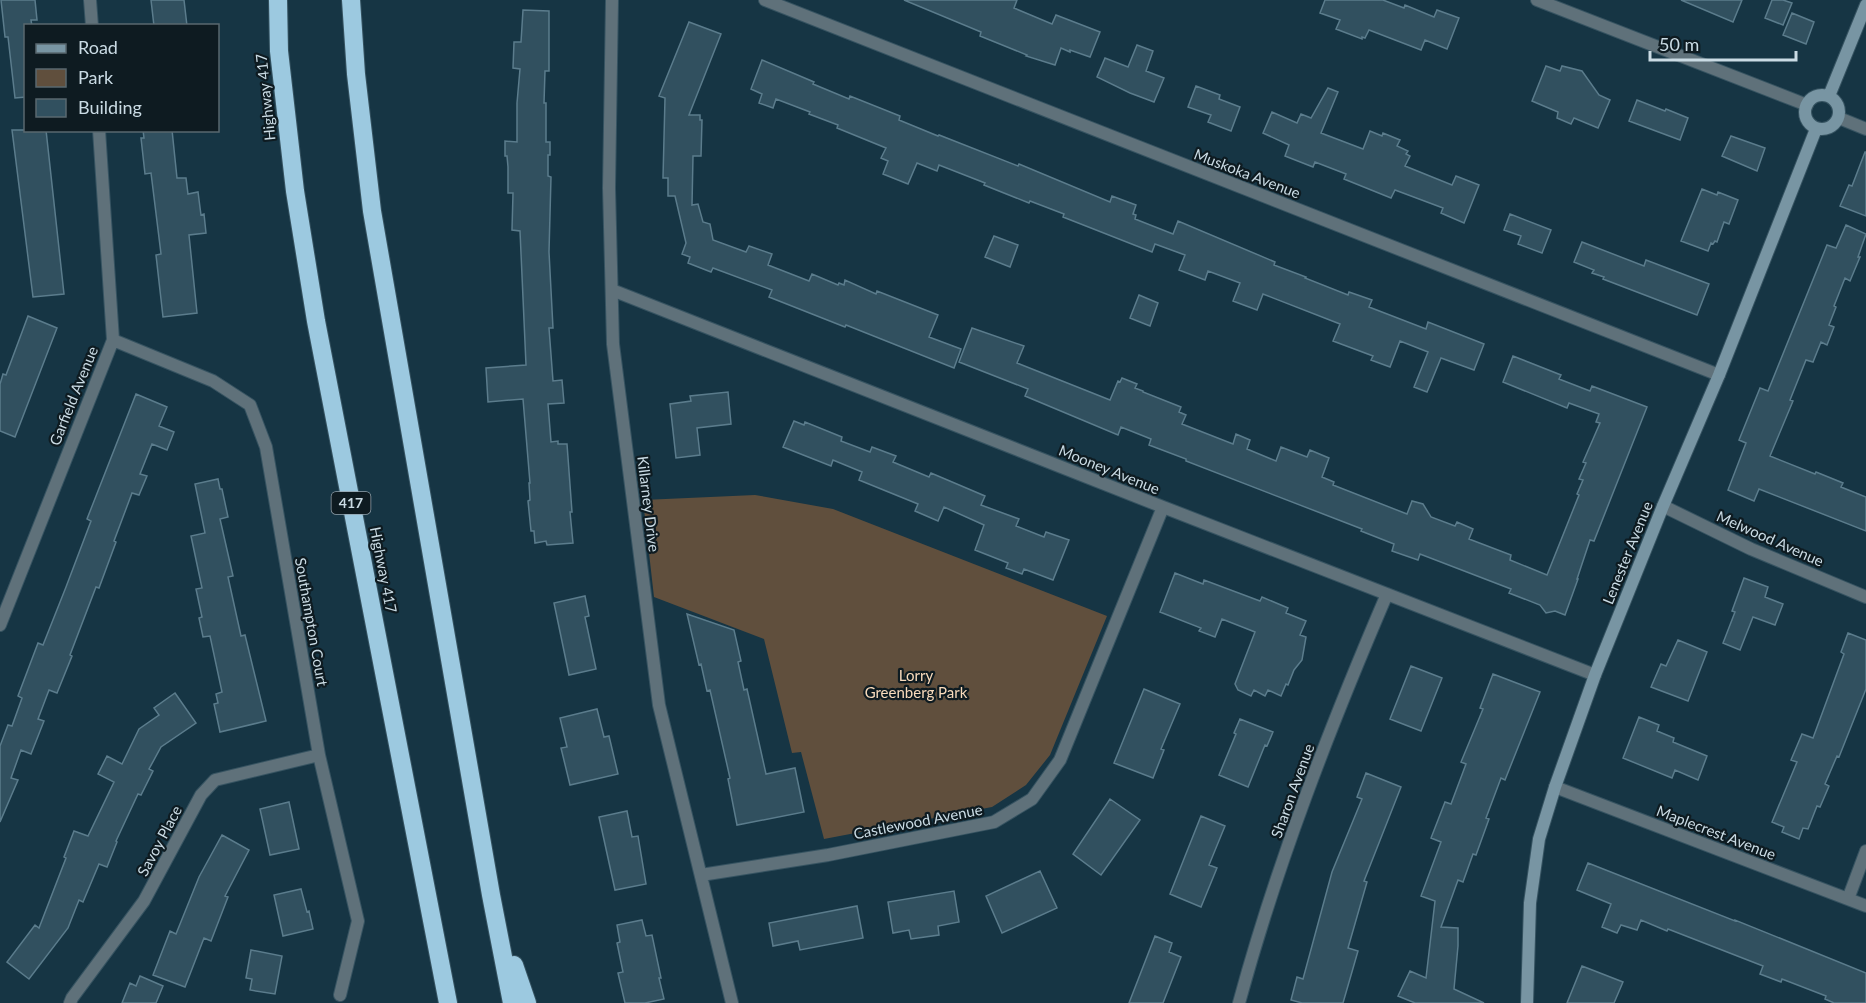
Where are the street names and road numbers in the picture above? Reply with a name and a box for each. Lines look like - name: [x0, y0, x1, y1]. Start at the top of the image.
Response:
- street label: Highway 417: [251, 52, 279, 141]
- street label: Muskoka Avenue: [1192, 145, 1303, 202]
- street label: Garfield Avenue: [45, 343, 101, 448]
- street label: Mooney Avenue: [1056, 441, 1162, 498]
- street label: Killarney Drive: [634, 455, 664, 553]
- road number: 417: [332, 492, 370, 514]
- street label: Lenester Avenue: [1598, 499, 1656, 607]
- street label: Melwood Avenue: [1714, 506, 1827, 570]
- street label: Highway 417: [367, 525, 401, 615]
- street label: Southampton Court: [292, 556, 332, 688]
- street label: Sharon Avenue: [1267, 741, 1317, 840]
- street label: Castlewood Avenue: [852, 800, 984, 842]
- street label: Maplecrest Avenue: [1654, 801, 1779, 863]
- street label: Savoy Place: [133, 802, 185, 879]

